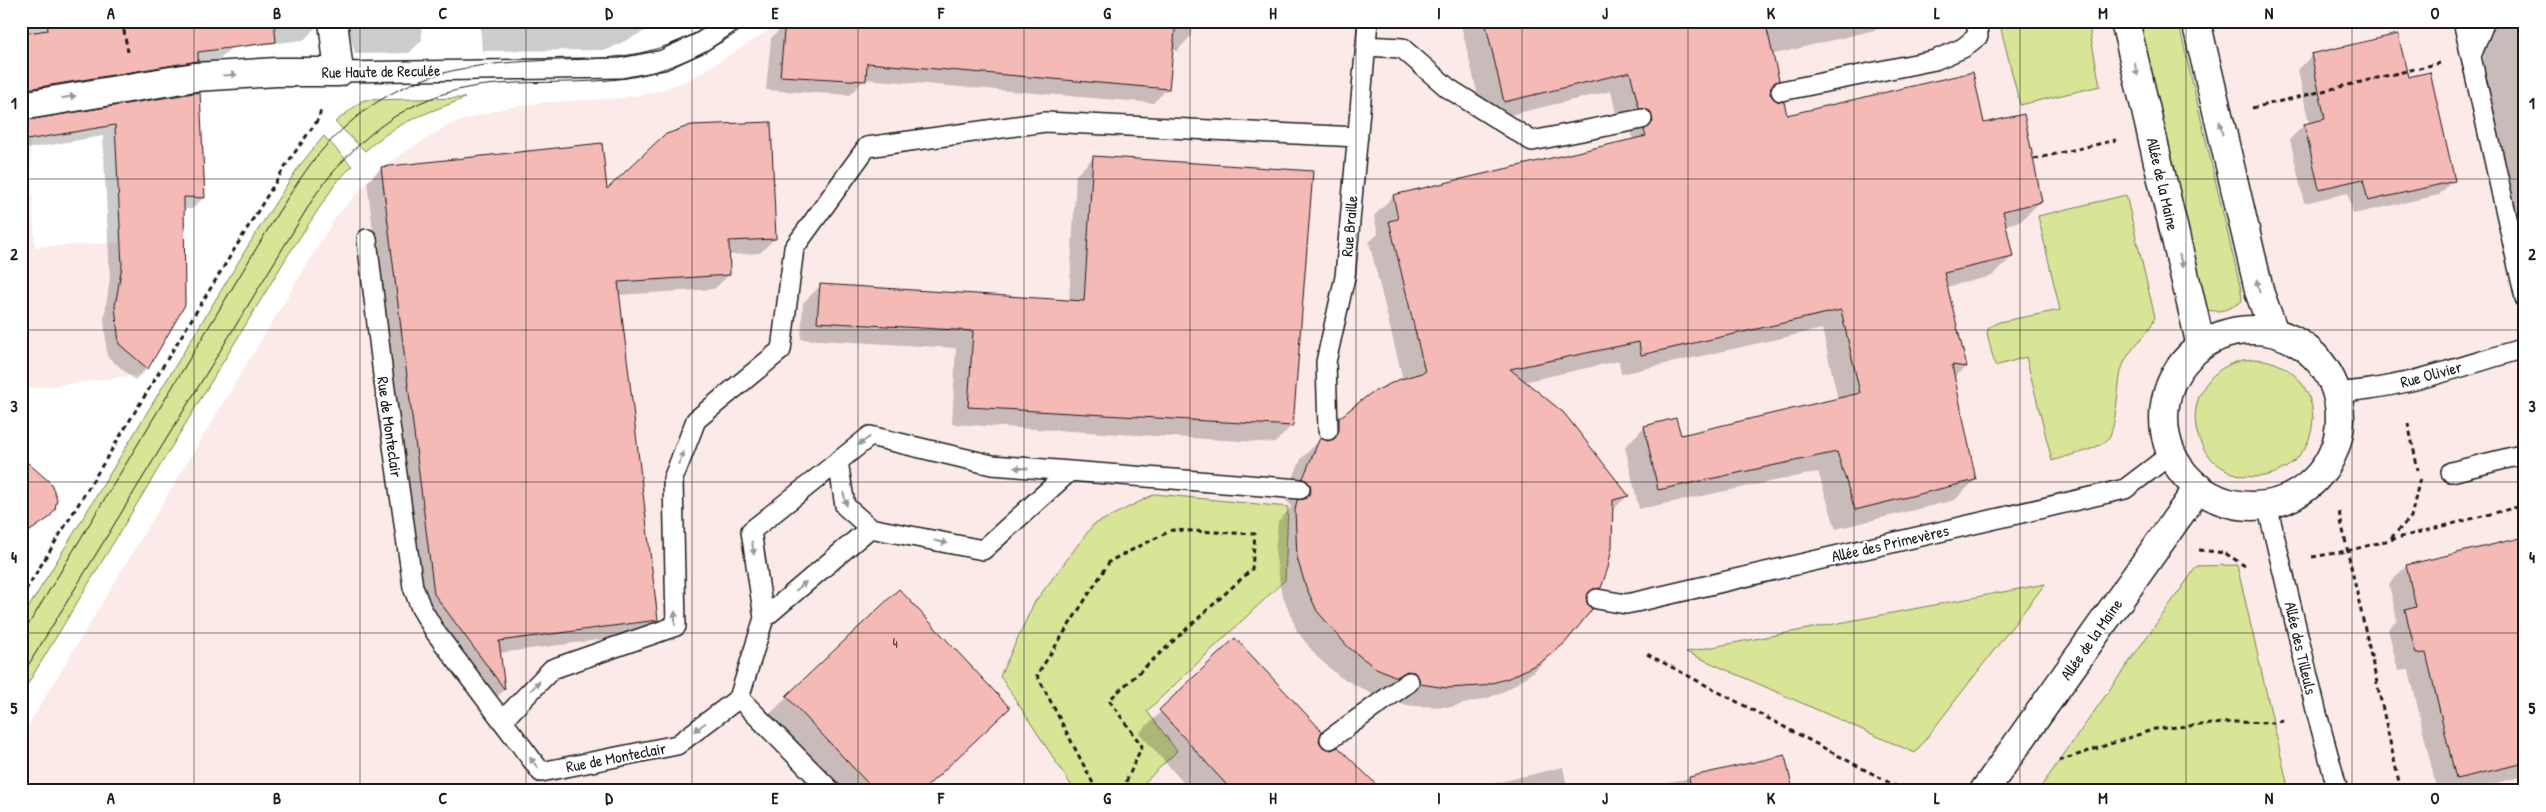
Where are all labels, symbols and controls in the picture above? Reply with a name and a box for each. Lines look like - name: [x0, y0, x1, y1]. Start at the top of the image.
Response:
- text: A: [107, 2, 115, 24]
- text: B: [273, 2, 281, 24]
- text: C: [439, 2, 448, 24]
- text: D: [605, 2, 613, 24]
- text: E: [771, 2, 779, 24]
- text: F: [937, 2, 945, 24]
- text: G: [1103, 2, 1111, 24]
- text: H: [1269, 2, 1277, 24]
- text: I: [1437, 2, 1441, 24]
- text: J: [1602, 2, 1608, 24]
- text: K: [1767, 2, 1776, 24]
- text: L: [1934, 2, 1940, 24]
- text: M: [2098, 2, 2108, 24]
- text: N: [2265, 2, 2274, 24]
- text: O: [2431, 2, 2440, 24]
- street label: Rue Haute de Reculée: [321, 59, 441, 83]
- one-way arrow: [2132, 61, 2140, 76]
- one-way arrow: [222, 70, 238, 78]
- text: 1: [11, 92, 17, 114]
- one-way arrow: [61, 92, 77, 100]
- text: 1: [2529, 92, 2535, 114]
- one-way arrow: [2217, 121, 2225, 136]
- street label: Allée de la Maine: [2142, 135, 2184, 233]
- street label: Rue Braille: [1335, 194, 1363, 257]
- text: 2: [10, 243, 18, 265]
- text: 2: [2528, 243, 2536, 265]
- one-way arrow: [2177, 254, 2185, 269]
- one-way arrow: [2254, 279, 2262, 294]
- street label: Rue Olivier: [2398, 355, 2464, 393]
- street label: Rue de Monteclair: [372, 375, 408, 479]
- text: 3: [10, 395, 18, 417]
- text: 3: [2528, 395, 2536, 417]
- one-way arrow: [857, 436, 871, 446]
- one-way arrow: [677, 450, 685, 465]
- one-way arrow: [1013, 463, 1029, 471]
- one-way arrow: [841, 492, 849, 507]
- street label: Allée des Primevères: [1829, 519, 1951, 567]
- one-way arrow: [933, 538, 948, 546]
- one-way arrow: [750, 541, 758, 557]
- text: 4: [11, 546, 17, 568]
- text: 4: [2529, 546, 2535, 568]
- one-way arrow: [795, 581, 808, 592]
- street label: Allée de la Maine: [2055, 593, 2128, 684]
- street label: Allée des Tilleuls: [2280, 599, 2322, 697]
- one-way arrow: [671, 610, 679, 626]
- house number: 4: [892, 633, 898, 652]
- one-way arrow: [529, 680, 541, 692]
- text: 5: [11, 697, 18, 719]
- text: 5: [2529, 697, 2536, 719]
- one-way arrow: [694, 722, 707, 733]
- street label: Rue de Monteclair: [564, 737, 668, 777]
- one-way arrow: [528, 757, 539, 770]
- text: A: [107, 787, 115, 809]
- text: B: [273, 787, 281, 809]
- text: C: [439, 787, 448, 809]
- text: D: [605, 787, 613, 809]
- text: E: [771, 787, 779, 809]
- text: F: [937, 787, 945, 809]
- text: G: [1103, 787, 1111, 809]
- text: H: [1269, 787, 1277, 809]
- text: I: [1437, 787, 1441, 809]
- text: J: [1602, 787, 1608, 809]
- text: K: [1767, 787, 1776, 809]
- text: L: [1934, 787, 1940, 809]
- text: M: [2098, 787, 2108, 809]
- text: N: [2265, 787, 2274, 809]
- text: O: [2431, 787, 2440, 809]

